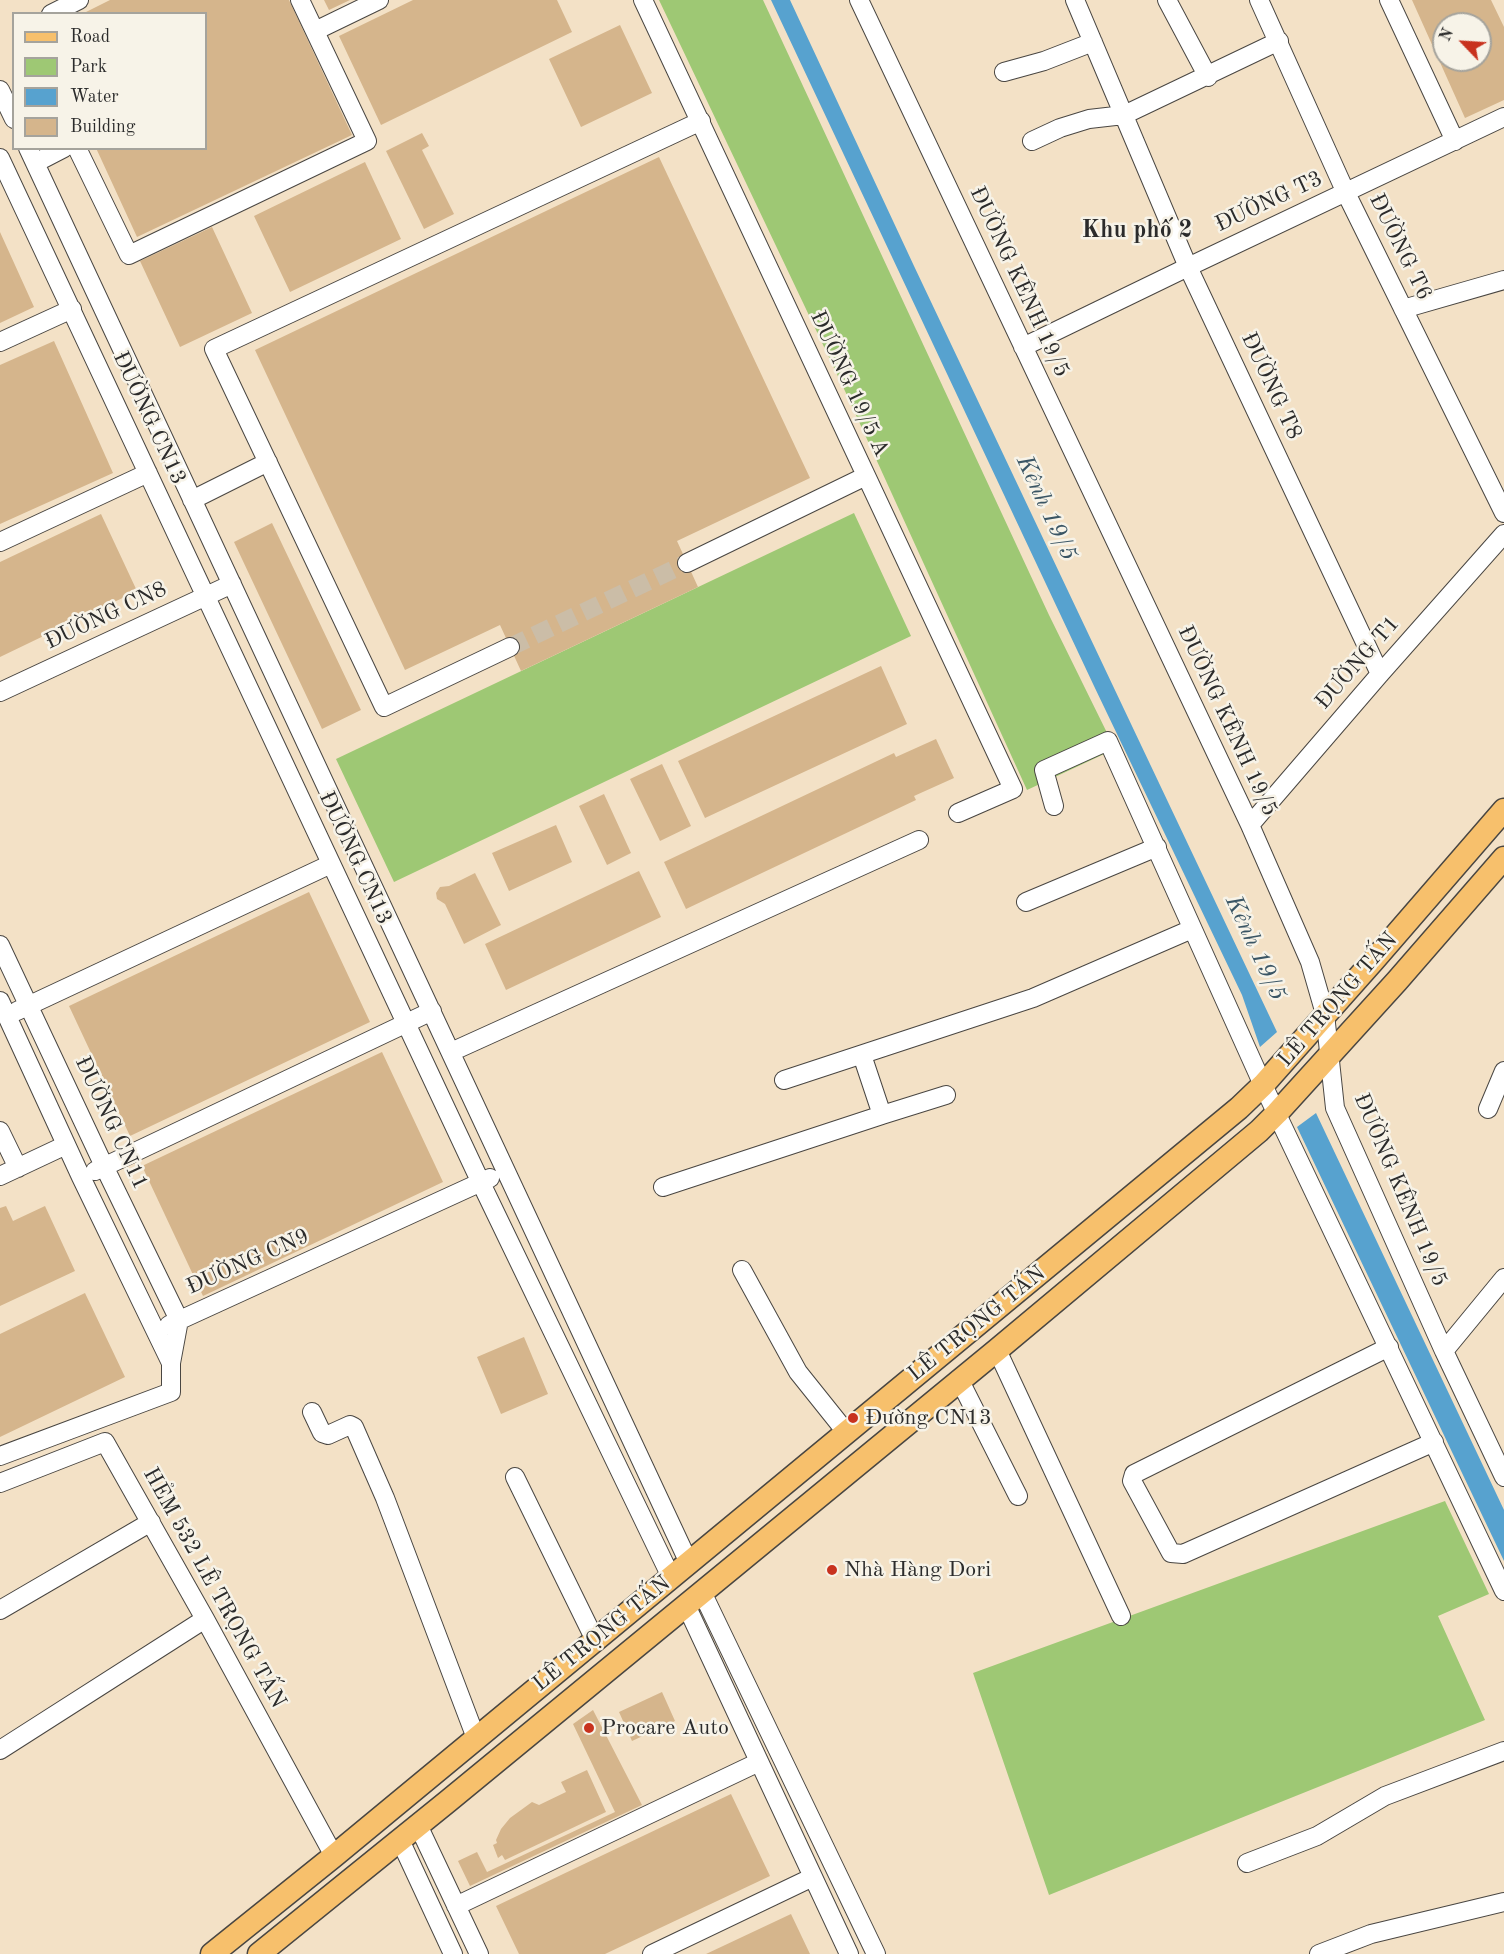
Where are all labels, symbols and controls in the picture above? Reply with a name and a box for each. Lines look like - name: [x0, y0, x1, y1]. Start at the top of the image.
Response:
- legend: [12, 12, 207, 150]
- north arrow: [1432, 12, 1492, 72]
- text: N: [1438, 26, 1457, 44]
- text: Road: [70, 28, 110, 46]
- text: Park: [70, 58, 107, 76]
- text: Water: [70, 88, 119, 106]
- text: Building: [70, 118, 135, 136]
- street label: ĐƯỜNG T3: [1211, 166, 1327, 238]
- street label: ĐƯỜNG KÊNH 19/5: [963, 182, 1075, 382]
- street label: ĐƯỜNG T6: [1363, 189, 1437, 305]
- district label: Khu phố 2: [1081, 217, 1193, 245]
- street label: ĐƯỜNG 19/5 A: [804, 307, 894, 461]
- street label: ĐƯỜNG T8: [1235, 328, 1307, 444]
- street label: ĐƯỜNG CN13: [107, 347, 191, 489]
- water label: Kênh 19/5: [1009, 451, 1083, 565]
- street label: ĐƯỜNG CN8: [41, 576, 171, 656]
- street label: ĐƯỜNG T1: [1310, 611, 1406, 715]
- street label: ĐƯỜNG KÊNH 19/5: [1171, 621, 1283, 821]
- street label: ĐƯỜNG CN13: [313, 787, 397, 929]
- water label: Kênh 19/5: [1218, 891, 1292, 1005]
- street label: LÊ TRỌNG TẤN: [1272, 927, 1404, 1073]
- street label: ĐƯỜNG CN11: [69, 1052, 153, 1194]
- street label: ĐƯỜNG KÊNH 19/5: [1347, 1089, 1453, 1291]
- street label: ĐƯỜNG CN9: [183, 1223, 313, 1301]
- street label: LÊ TRỌNG TẤN: [903, 1260, 1051, 1388]
- place label: Đường CN13: [865, 1405, 992, 1431]
- marker: Đường CN13: [846, 1411, 860, 1425]
- street label: HẺM 532 LÊ TRỌNG TẤN: [137, 1463, 291, 1713]
- place label: Nhà Hàng Dori: [844, 1557, 991, 1583]
- marker: Nhà Hàng Dori: [825, 1563, 839, 1577]
- street label: LÊ TRỌNG TẤN: [528, 1570, 676, 1698]
- place label: Procare Auto: [601, 1715, 729, 1741]
- marker: Procare Auto: [582, 1721, 596, 1735]

